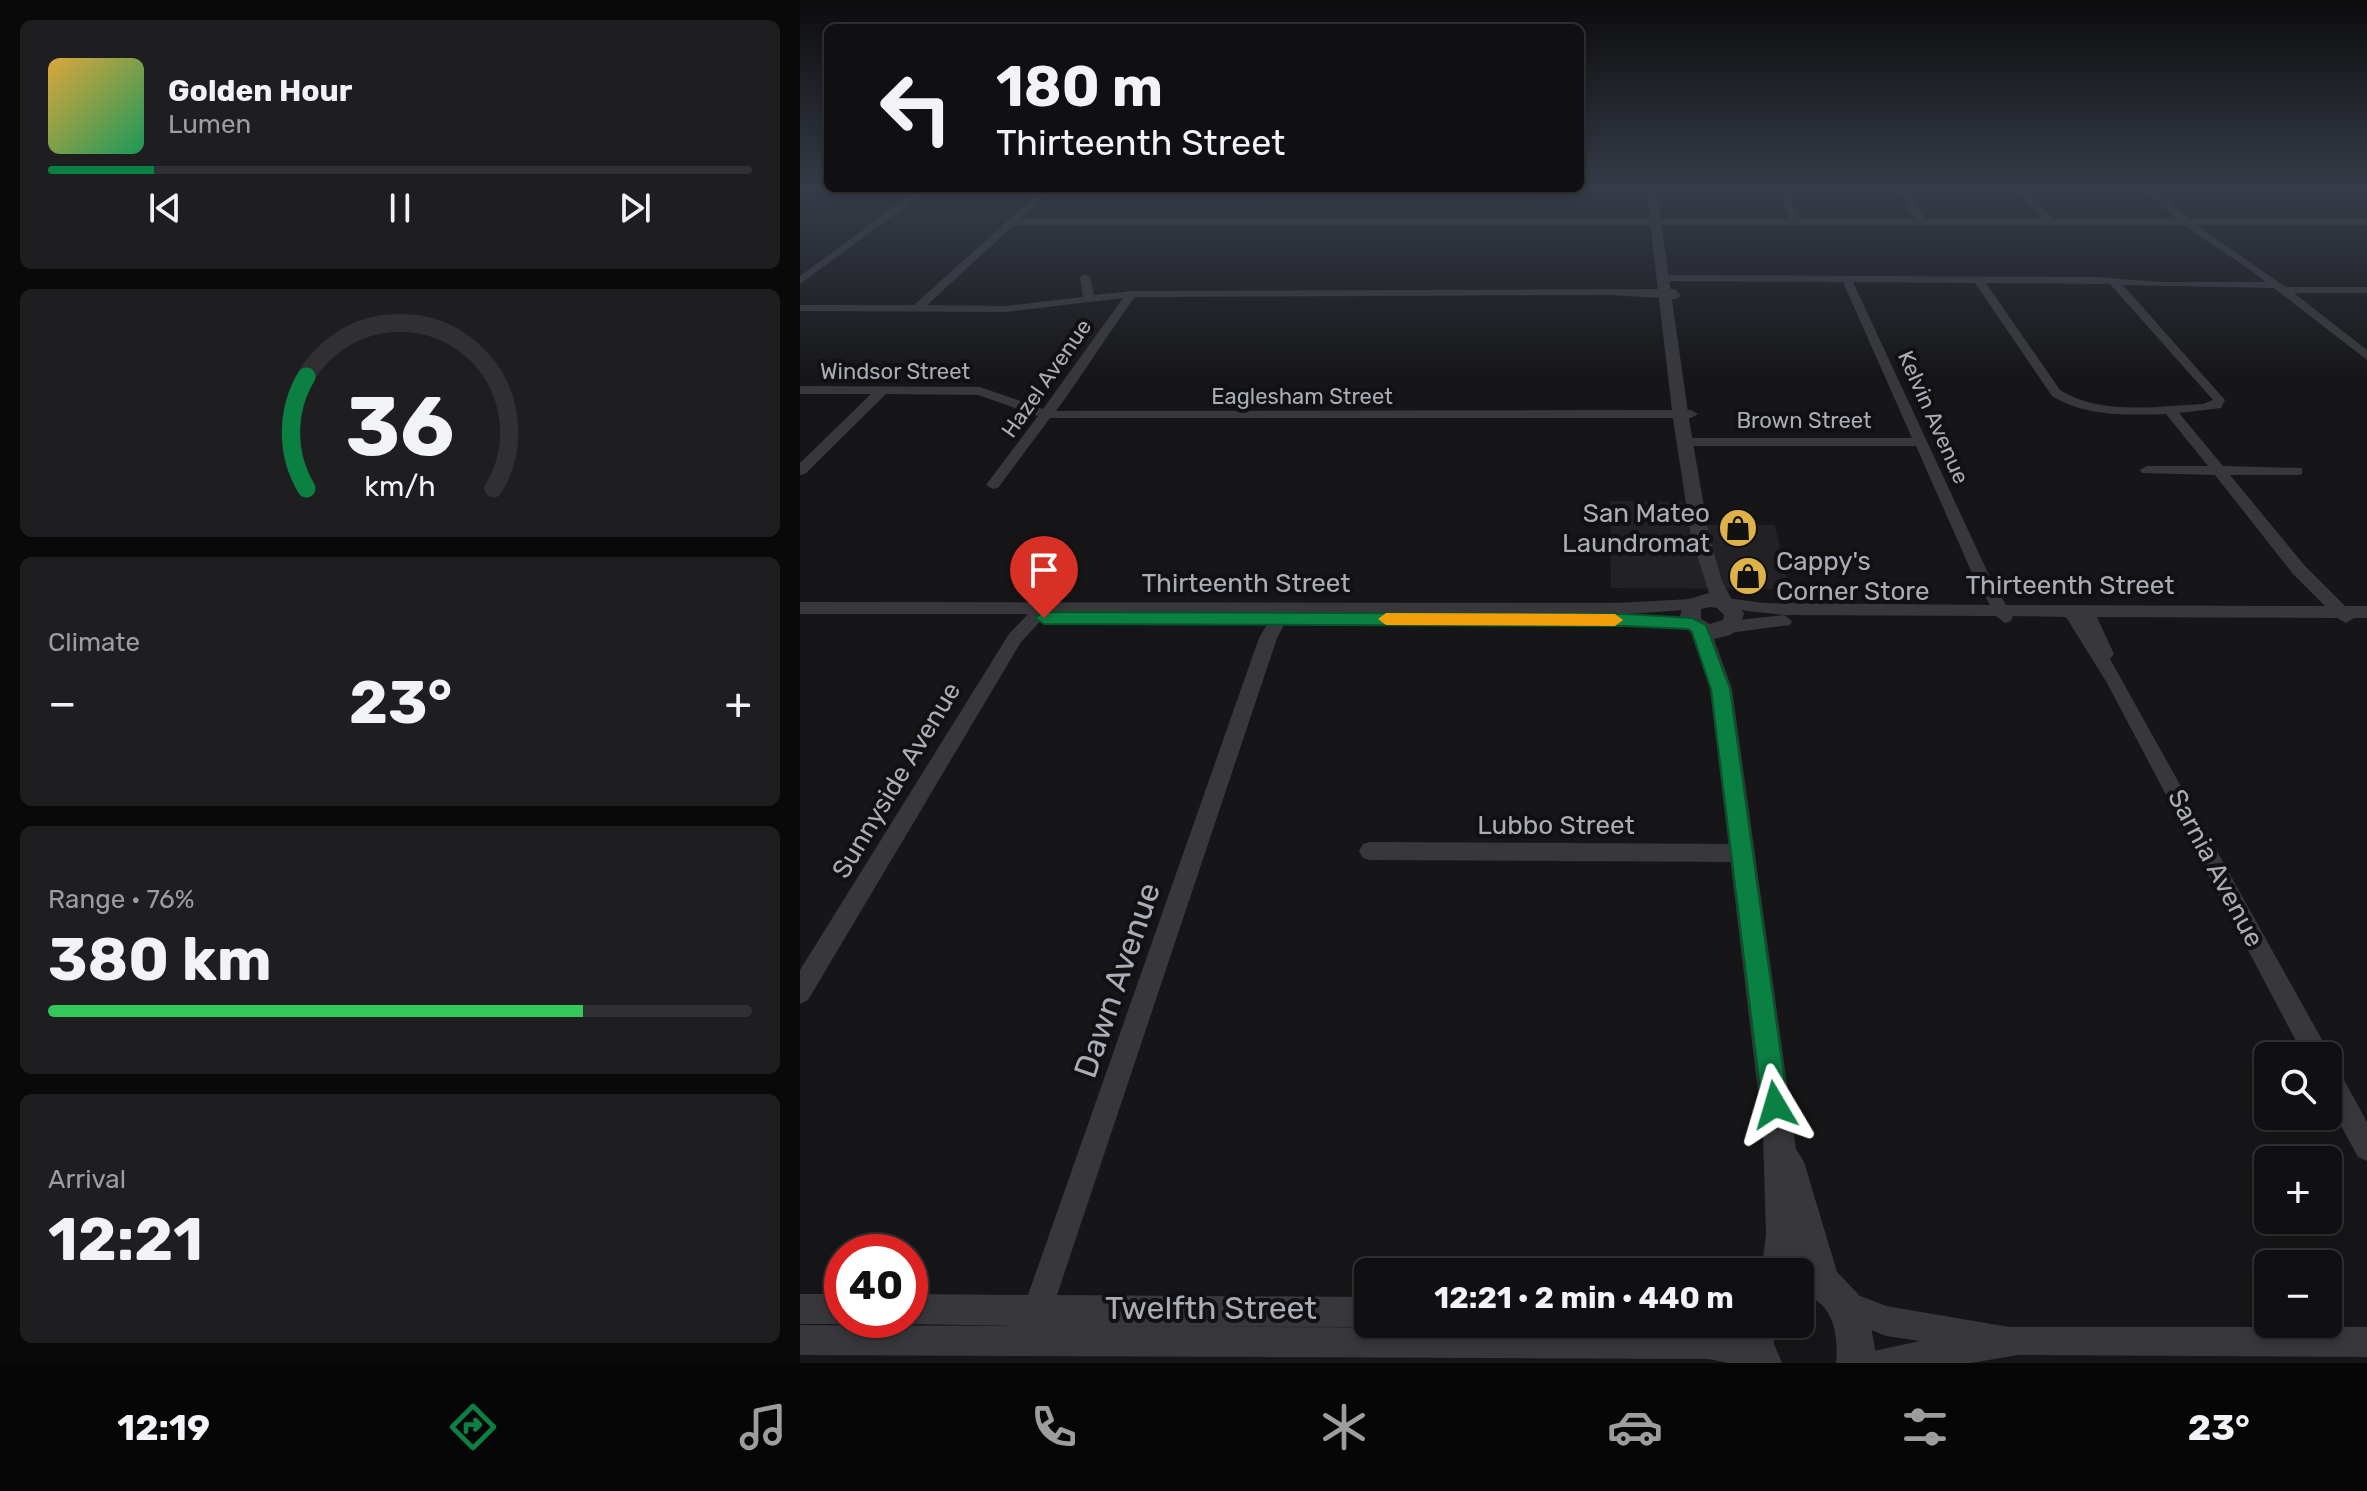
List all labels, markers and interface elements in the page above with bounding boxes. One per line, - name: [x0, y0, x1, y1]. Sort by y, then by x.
- text: 180 m: [996, 54, 1163, 120]
- icon: left: [864, 56, 968, 160]
- text: Golden Hour: [168, 73, 352, 109]
- text: Lumen: [168, 109, 251, 140]
- text: Thirteenth Street: [996, 121, 1285, 164]
- icon: previous: [143, 186, 187, 230]
- icon: pause: [378, 186, 422, 230]
- icon: next: [613, 186, 657, 230]
- street label: Hazel Avenue: [996, 314, 1097, 443]
- street label: Kelvin Avenue: [1892, 346, 1975, 488]
- street label: Windsor Street: [820, 358, 970, 385]
- text: 36: [346, 376, 454, 475]
- street label: Eaglesham Street: [1211, 383, 1393, 410]
- street label: Brown Street: [1736, 407, 1872, 434]
- text: km/h: [364, 469, 436, 503]
- place label: San Mateo Laundromat: [1562, 498, 1710, 559]
- shop icon: San Mateo Laundromat: [1717, 507, 1759, 549]
- pin: [1010, 536, 1078, 618]
- place label: Cappy's Corner Store: [1776, 546, 1930, 607]
- icon: arrive: [1022, 548, 1066, 592]
- shop icon: Cappy's Corner Store: [1727, 555, 1769, 597]
- street label: Thirteenth Street: [1142, 568, 1350, 599]
- street label: Thirteenth Street: [1966, 570, 2174, 601]
- text: Climate: [48, 627, 140, 658]
- text: 23°: [349, 667, 452, 738]
- text: −: [48, 677, 77, 729]
- text: +: [725, 677, 752, 729]
- street label: Sunnyside Avenue: [826, 677, 967, 884]
- street label: Sarnia Avenue: [2161, 784, 2270, 952]
- street label: Lubbo Street: [1477, 810, 1635, 841]
- street label: Dawn Avenue: [1066, 877, 1168, 1083]
- text: Range · 76%: [48, 884, 195, 915]
- text: 380 km: [48, 924, 272, 995]
- map controls: [2254, 1042, 2342, 1338]
- button: search: [2254, 1042, 2342, 1130]
- position arrow: [1733, 1063, 1817, 1147]
- button: +: [2254, 1146, 2342, 1234]
- text: Arrival: [48, 1164, 126, 1195]
- text: 12:21: [48, 1204, 203, 1275]
- speed limit sign: 40: [824, 1234, 928, 1338]
- button: −: [2254, 1250, 2342, 1338]
- text: 12:21 · 2 min · 440 m: [1434, 1280, 1734, 1316]
- street label: Twelfth Street: [1105, 1289, 1317, 1327]
- icon: directions: [445, 1399, 501, 1455]
- icon: music: [735, 1399, 791, 1455]
- icon: phone: [1026, 1399, 1082, 1455]
- icon: climate: [1316, 1399, 1372, 1455]
- icon: car: [1607, 1399, 1663, 1455]
- icon: filters: [1897, 1399, 1953, 1455]
- text: 12:19: [117, 1406, 210, 1449]
- text: 23°: [2188, 1406, 2250, 1449]

